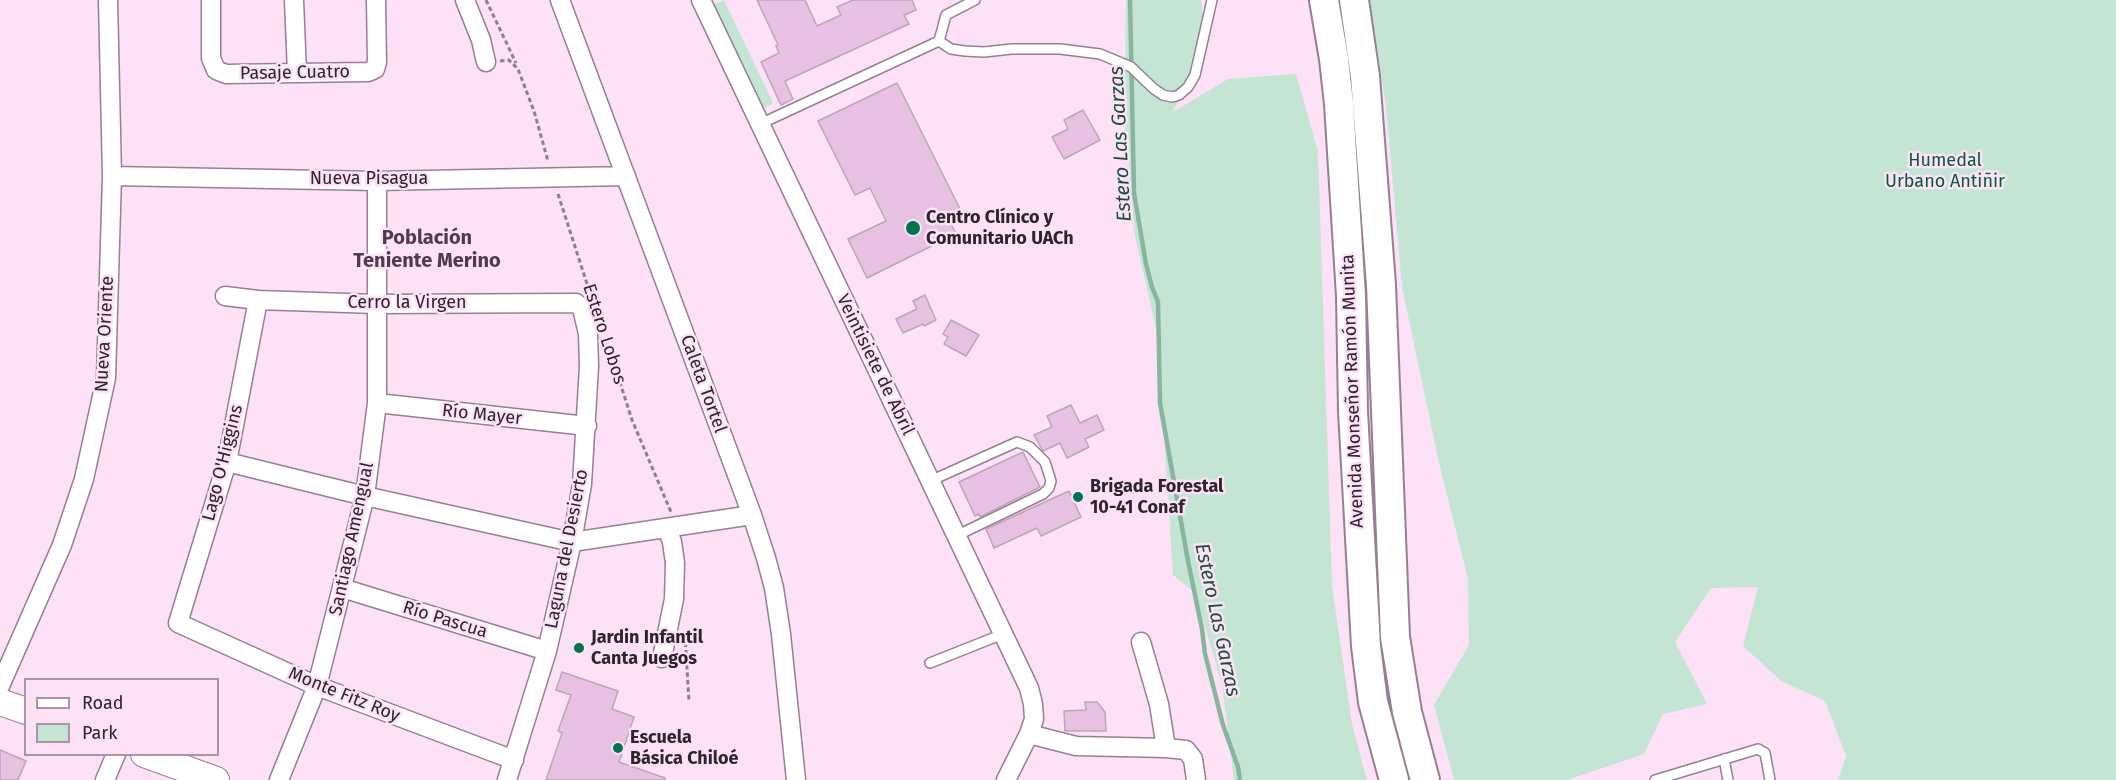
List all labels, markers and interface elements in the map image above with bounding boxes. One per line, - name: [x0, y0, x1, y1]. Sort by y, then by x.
- street label: Pasaje Cuatro: [240, 61, 350, 85]
- water label: Estero Las Garzas: [1105, 65, 1137, 223]
- park label: Humedal Urbano Antiñir: [1885, 150, 2005, 192]
- street label: Nueva Pisagua: [310, 168, 428, 190]
- place label: Centro Clínico y Comunitario UACh: [926, 207, 1074, 250]
- marker: Centro Clínico y Comunitario UACh: [904, 219, 922, 237]
- district label: Población Teniente Merino: [353, 226, 501, 273]
- street label: Avenida Monseñor Ramón Munita: [1337, 254, 1369, 528]
- street label: Nueva Oriente: [91, 275, 119, 393]
- street label: Estero Lobos: [578, 281, 630, 387]
- street label: Veintisiete de Abril: [831, 291, 919, 439]
- street label: Cerro la Virgen: [347, 292, 467, 314]
- street label: Caleta Tortel: [675, 332, 731, 436]
- street label: Río Mayer: [441, 400, 523, 430]
- street label: Lago O'Higgins: [198, 403, 248, 523]
- street label: Santiago Amengual: [325, 460, 379, 618]
- street label: Laguna del Desierto: [541, 467, 593, 631]
- place label: Brigada Forestal 10-41 Conaf: [1090, 476, 1223, 518]
- marker: Brigada Forestal 10-41 Conaf: [1071, 490, 1085, 504]
- water label: Estero Las Garzas: [1189, 541, 1245, 699]
- street label: Río Pascua: [400, 597, 490, 643]
- place label: Jardin Infantil Canta Juegos: [591, 627, 703, 670]
- marker: Jardin Infantil Canta Juegos: [572, 641, 586, 655]
- street label: Monte Fitz Roy: [285, 663, 403, 727]
- legend: [24, 678, 219, 756]
- text: Road: [82, 692, 124, 714]
- text: Park: [82, 722, 117, 744]
- place label: Escuela Básica Chiloé: [630, 727, 738, 770]
- marker: Escuela Básica Chiloé: [611, 741, 625, 755]

